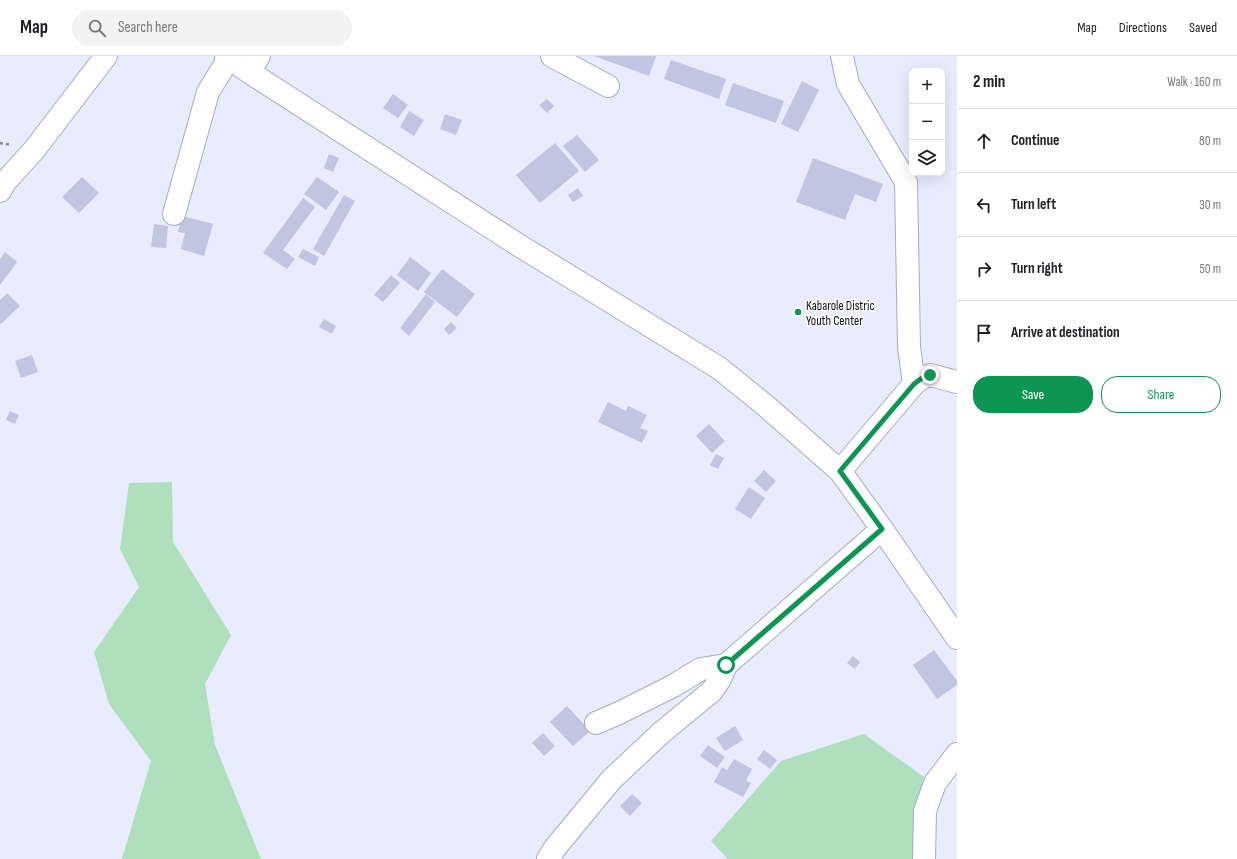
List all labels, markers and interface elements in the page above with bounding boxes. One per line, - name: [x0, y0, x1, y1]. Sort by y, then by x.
- search box: [72, 10, 352, 46]
- text: Map: [20, 16, 48, 39]
- icon: search: [86, 17, 108, 39]
- text: Search here: [118, 18, 178, 37]
- text: Map: [1077, 19, 1097, 36]
- text: Directions: [1119, 19, 1167, 36]
- text: Saved: [1189, 19, 1217, 36]
- map controls: [909, 68, 945, 176]
- button: +: [909, 68, 945, 104]
- text: 2 min: [973, 72, 1005, 92]
- text: Walk · 160 m: [1167, 74, 1221, 90]
- button: −: [909, 104, 945, 140]
- icon: ahead: [973, 130, 995, 152]
- text: Continue: [1011, 131, 1060, 150]
- text: 80 m: [1199, 133, 1221, 149]
- button: layers: [909, 140, 945, 176]
- icon: left: [973, 194, 995, 216]
- text: Turn left: [1011, 195, 1056, 214]
- text: 30 m: [1199, 197, 1221, 213]
- icon: right: [973, 258, 995, 280]
- text: Turn right: [1011, 259, 1063, 278]
- text: 50 m: [1200, 261, 1221, 277]
- place label: Kabarole Distric Youth Center: [806, 298, 875, 329]
- marker: Kabarole Distric Youth Center: [793, 307, 803, 317]
- icon: arrive: [973, 322, 995, 344]
- text: Arrive at destination: [1011, 323, 1120, 342]
- route end: [921, 366, 939, 384]
- button: Save: [973, 376, 1093, 413]
- button: Share: [1101, 376, 1221, 413]
- route start: [717, 656, 735, 674]

